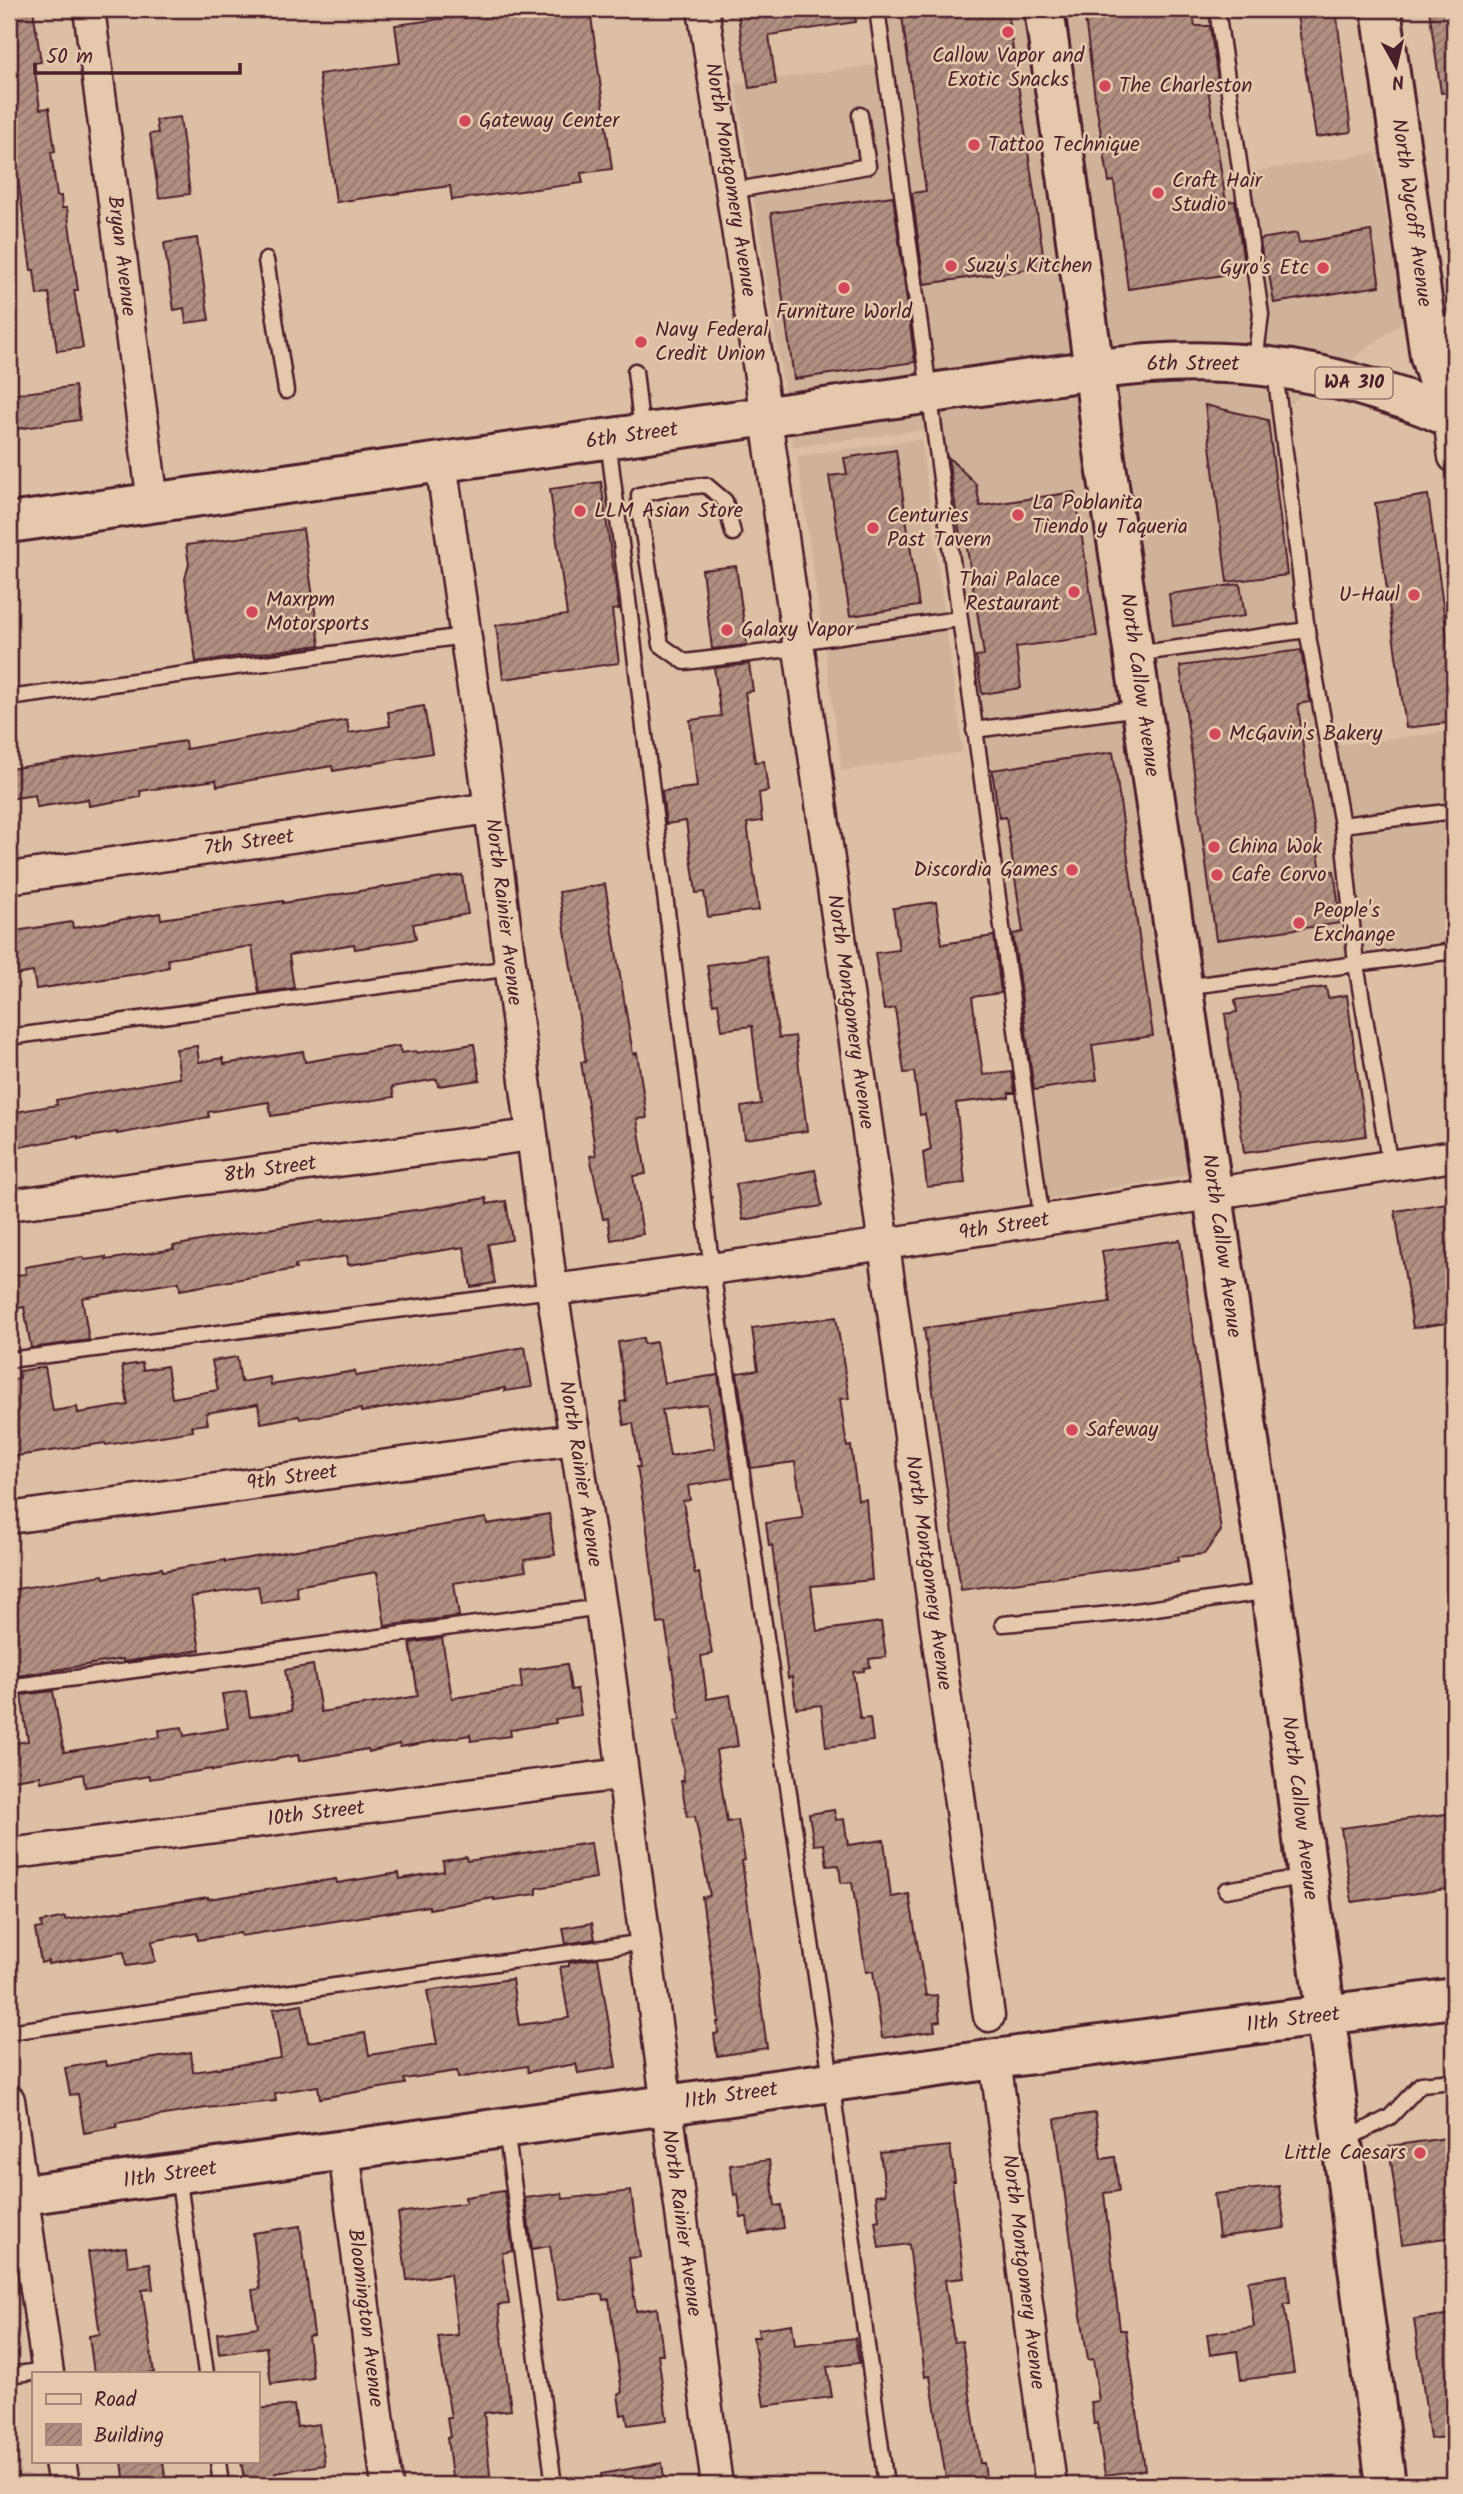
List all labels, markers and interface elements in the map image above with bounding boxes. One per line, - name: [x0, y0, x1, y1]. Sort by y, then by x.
- marker: Callow Vapor and Exotic Snacks: [1000, 24, 1016, 40]
- scale bar: [35, 32, 240, 76]
- north arrow: [1362, 32, 1432, 102]
- place label: Callow Vapor and Exotic Snacks: [932, 40, 1085, 97]
- text: 50 m: [46, 41, 93, 74]
- street label: North Montgomery Avenue: [695, 61, 765, 300]
- text: N: [1390, 65, 1406, 97]
- place label: The Charleston: [1119, 70, 1252, 103]
- marker: The Charleston: [1097, 78, 1113, 94]
- place label: Gateway Center: [479, 105, 620, 138]
- marker: Gateway Center: [457, 113, 473, 129]
- street label: North Wycoff Avenue: [1381, 117, 1441, 310]
- place label: Tattoo Technique: [988, 129, 1140, 162]
- marker: Tattoo Technique: [966, 137, 982, 153]
- place label: Craft Hair Studio: [1172, 165, 1263, 222]
- marker: Craft Hair Studio: [1150, 185, 1166, 201]
- street label: Bryan Avenue: [97, 194, 145, 319]
- place label: Suzy's Kitchen: [965, 250, 1093, 283]
- place label: Gyro's Etc: [1220, 252, 1309, 285]
- marker: Suzy's Kitchen: [943, 258, 959, 274]
- marker: Gyro's Etc: [1315, 260, 1331, 276]
- marker: Furniture World: [836, 280, 852, 296]
- place label: Furniture World: [776, 296, 912, 329]
- place label: Navy Federal Credit Union: [655, 314, 769, 371]
- marker: Navy Federal Credit Union: [633, 334, 649, 350]
- street label: 6th Street: [1147, 348, 1240, 381]
- road number: WA 310: [1316, 368, 1392, 398]
- street label: 6th Street: [584, 413, 681, 459]
- place label: La Poblanita Tiendo y Taqueria: [1032, 487, 1188, 544]
- place label: LLM Asian Store: [594, 495, 744, 528]
- place label: Centuries Past Tavern: [887, 500, 991, 557]
- marker: LLM Asian Store: [572, 503, 588, 519]
- marker: La Poblanita Tiendo y Taqueria: [1010, 507, 1026, 523]
- marker: Centuries Past Tavern: [865, 520, 881, 536]
- place label: Thai Palace Restaurant: [959, 564, 1061, 621]
- place label: U-Haul: [1339, 579, 1400, 612]
- place label: Maxrpm Motorsports: [266, 584, 369, 641]
- marker: Thai Palace Restaurant: [1066, 584, 1082, 600]
- marker: U-Haul: [1406, 587, 1422, 603]
- street label: North Callow Avenue: [1110, 591, 1168, 779]
- marker: Maxrpm Motorsports: [244, 604, 260, 620]
- place label: Galaxy Vapor: [741, 614, 854, 647]
- marker: Galaxy Vapor: [719, 622, 735, 638]
- place label: McGavin's Bakery: [1229, 718, 1383, 751]
- marker: McGavin's Bakery: [1207, 726, 1223, 742]
- street label: North Rainier Avenue: [475, 816, 531, 1008]
- street label: 7th Street: [202, 820, 297, 866]
- place label: China Wok: [1228, 831, 1322, 864]
- marker: China Wok: [1206, 839, 1222, 855]
- place label: Discordia Games: [913, 854, 1058, 887]
- place label: Cafe Corvo: [1231, 859, 1327, 892]
- marker: Discordia Games: [1064, 862, 1080, 878]
- marker: Cafe Corvo: [1209, 867, 1225, 883]
- street label: North Montgomery Avenue: [817, 893, 883, 1132]
- place label: People's Exchange: [1313, 895, 1396, 952]
- marker: People's Exchange: [1291, 915, 1307, 931]
- street label: 8th Street: [221, 1147, 320, 1193]
- street label: North Callow Avenue: [1192, 1152, 1250, 1340]
- street label: 9th Street: [956, 1203, 1053, 1250]
- street label: North Rainier Avenue: [549, 1378, 611, 1570]
- place label: Safeway: [1086, 1414, 1158, 1447]
- marker: Safeway: [1064, 1422, 1080, 1438]
- street label: North Montgomery Avenue: [895, 1454, 961, 1693]
- street label: 9th Street: [244, 1455, 340, 1501]
- street label: North Callow Avenue: [1271, 1714, 1327, 1902]
- street label: 10th Street: [265, 1792, 368, 1836]
- street label: 11th Street: [1244, 1998, 1343, 2042]
- street label: 11th Street: [682, 2073, 781, 2119]
- street label: North Rainier Avenue: [652, 2127, 711, 2319]
- place label: Little Caesars: [1284, 2137, 1406, 2170]
- marker: Little Caesars: [1412, 2145, 1428, 2161]
- street label: 11th Street: [121, 2152, 220, 2198]
- street label: North Montgomery Avenue: [992, 2153, 1054, 2392]
- street label: Bloomington Avenue: [338, 2227, 392, 2410]
- legend: [32, 2372, 259, 2462]
- text: Road: [94, 2384, 137, 2417]
- text: Building: [94, 2420, 164, 2453]

